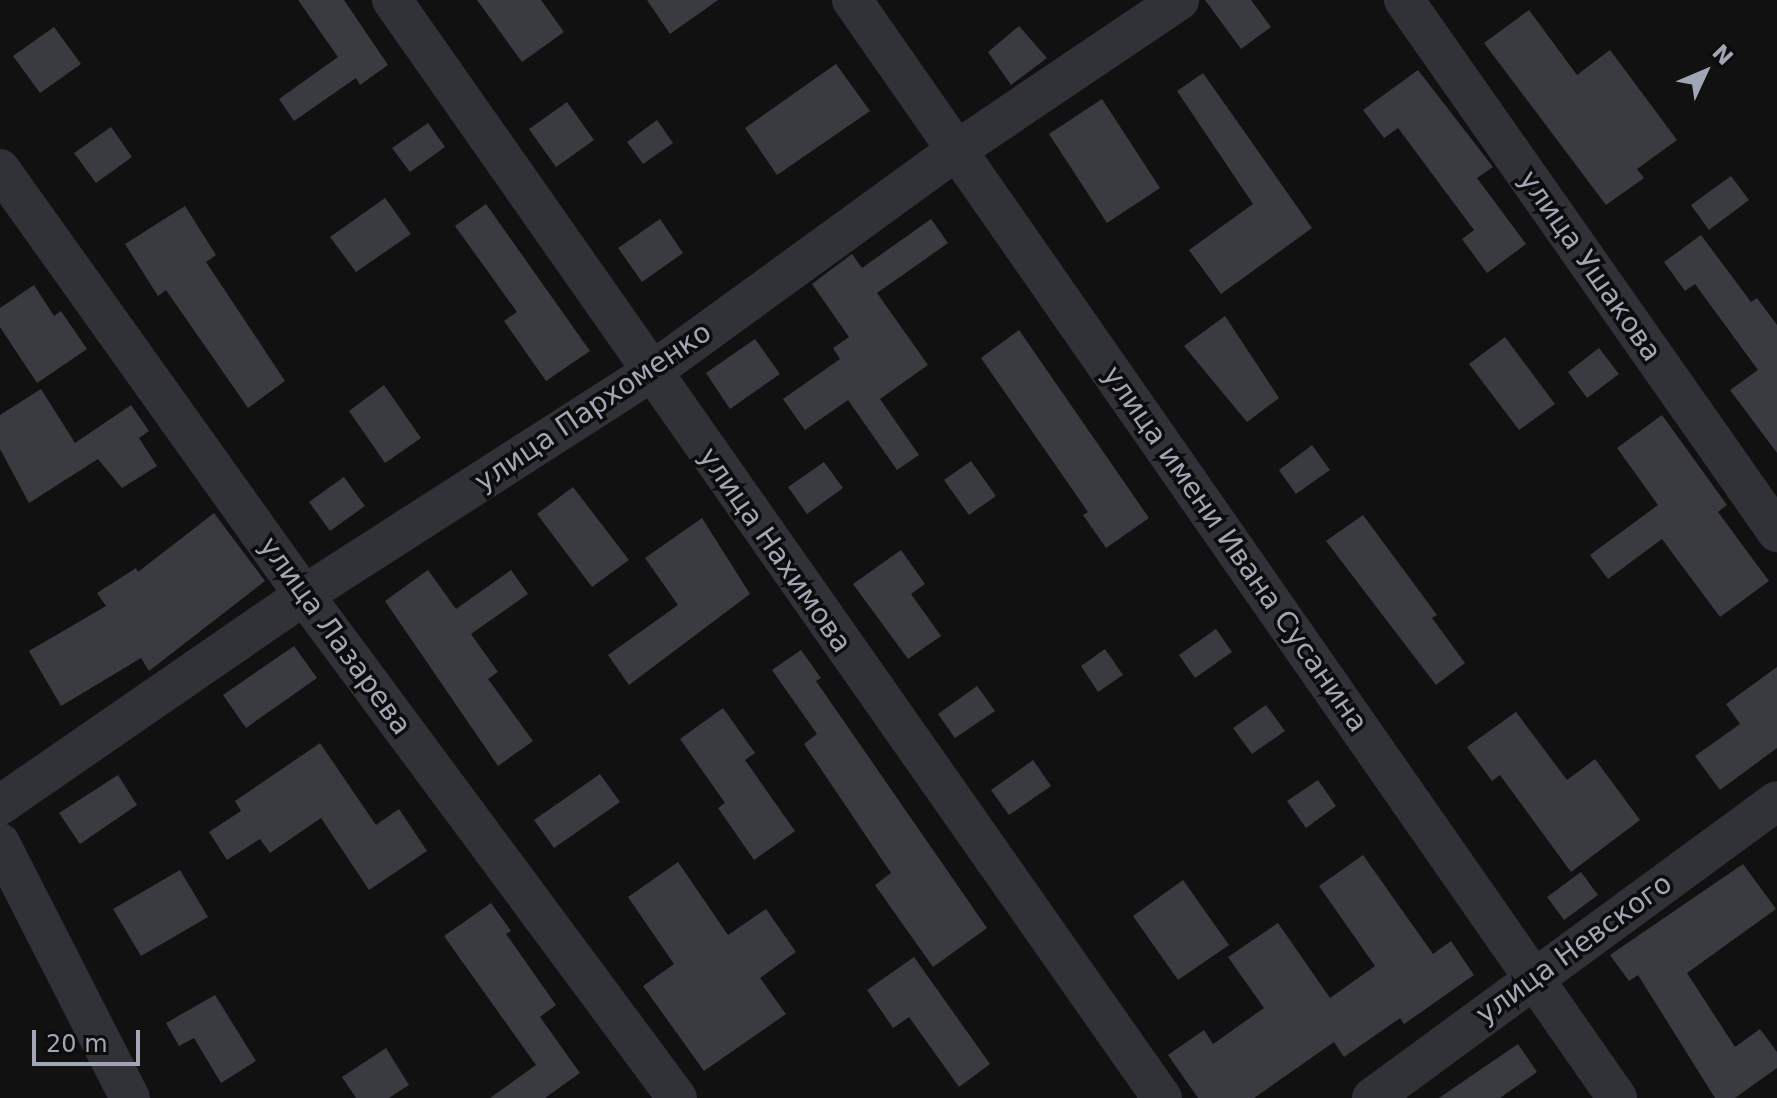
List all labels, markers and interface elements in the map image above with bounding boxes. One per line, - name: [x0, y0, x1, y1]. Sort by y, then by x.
- north arrow: [1665, 32, 1745, 112]
- text: N: [1707, 40, 1738, 70]
- street label: улица Ушакова: [1512, 164, 1668, 368]
- street label: улица Пархоменко: [468, 315, 718, 499]
- street label: улица имени Ивана Сусанина: [1095, 359, 1375, 739]
- street label: улица Нахимова: [692, 441, 858, 659]
- street label: улица Лазарева: [252, 530, 418, 742]
- street label: улица Невского: [1470, 867, 1678, 1031]
- scale bar: [36, 1014, 144, 1064]
- text: 20 m: [46, 1030, 108, 1058]

